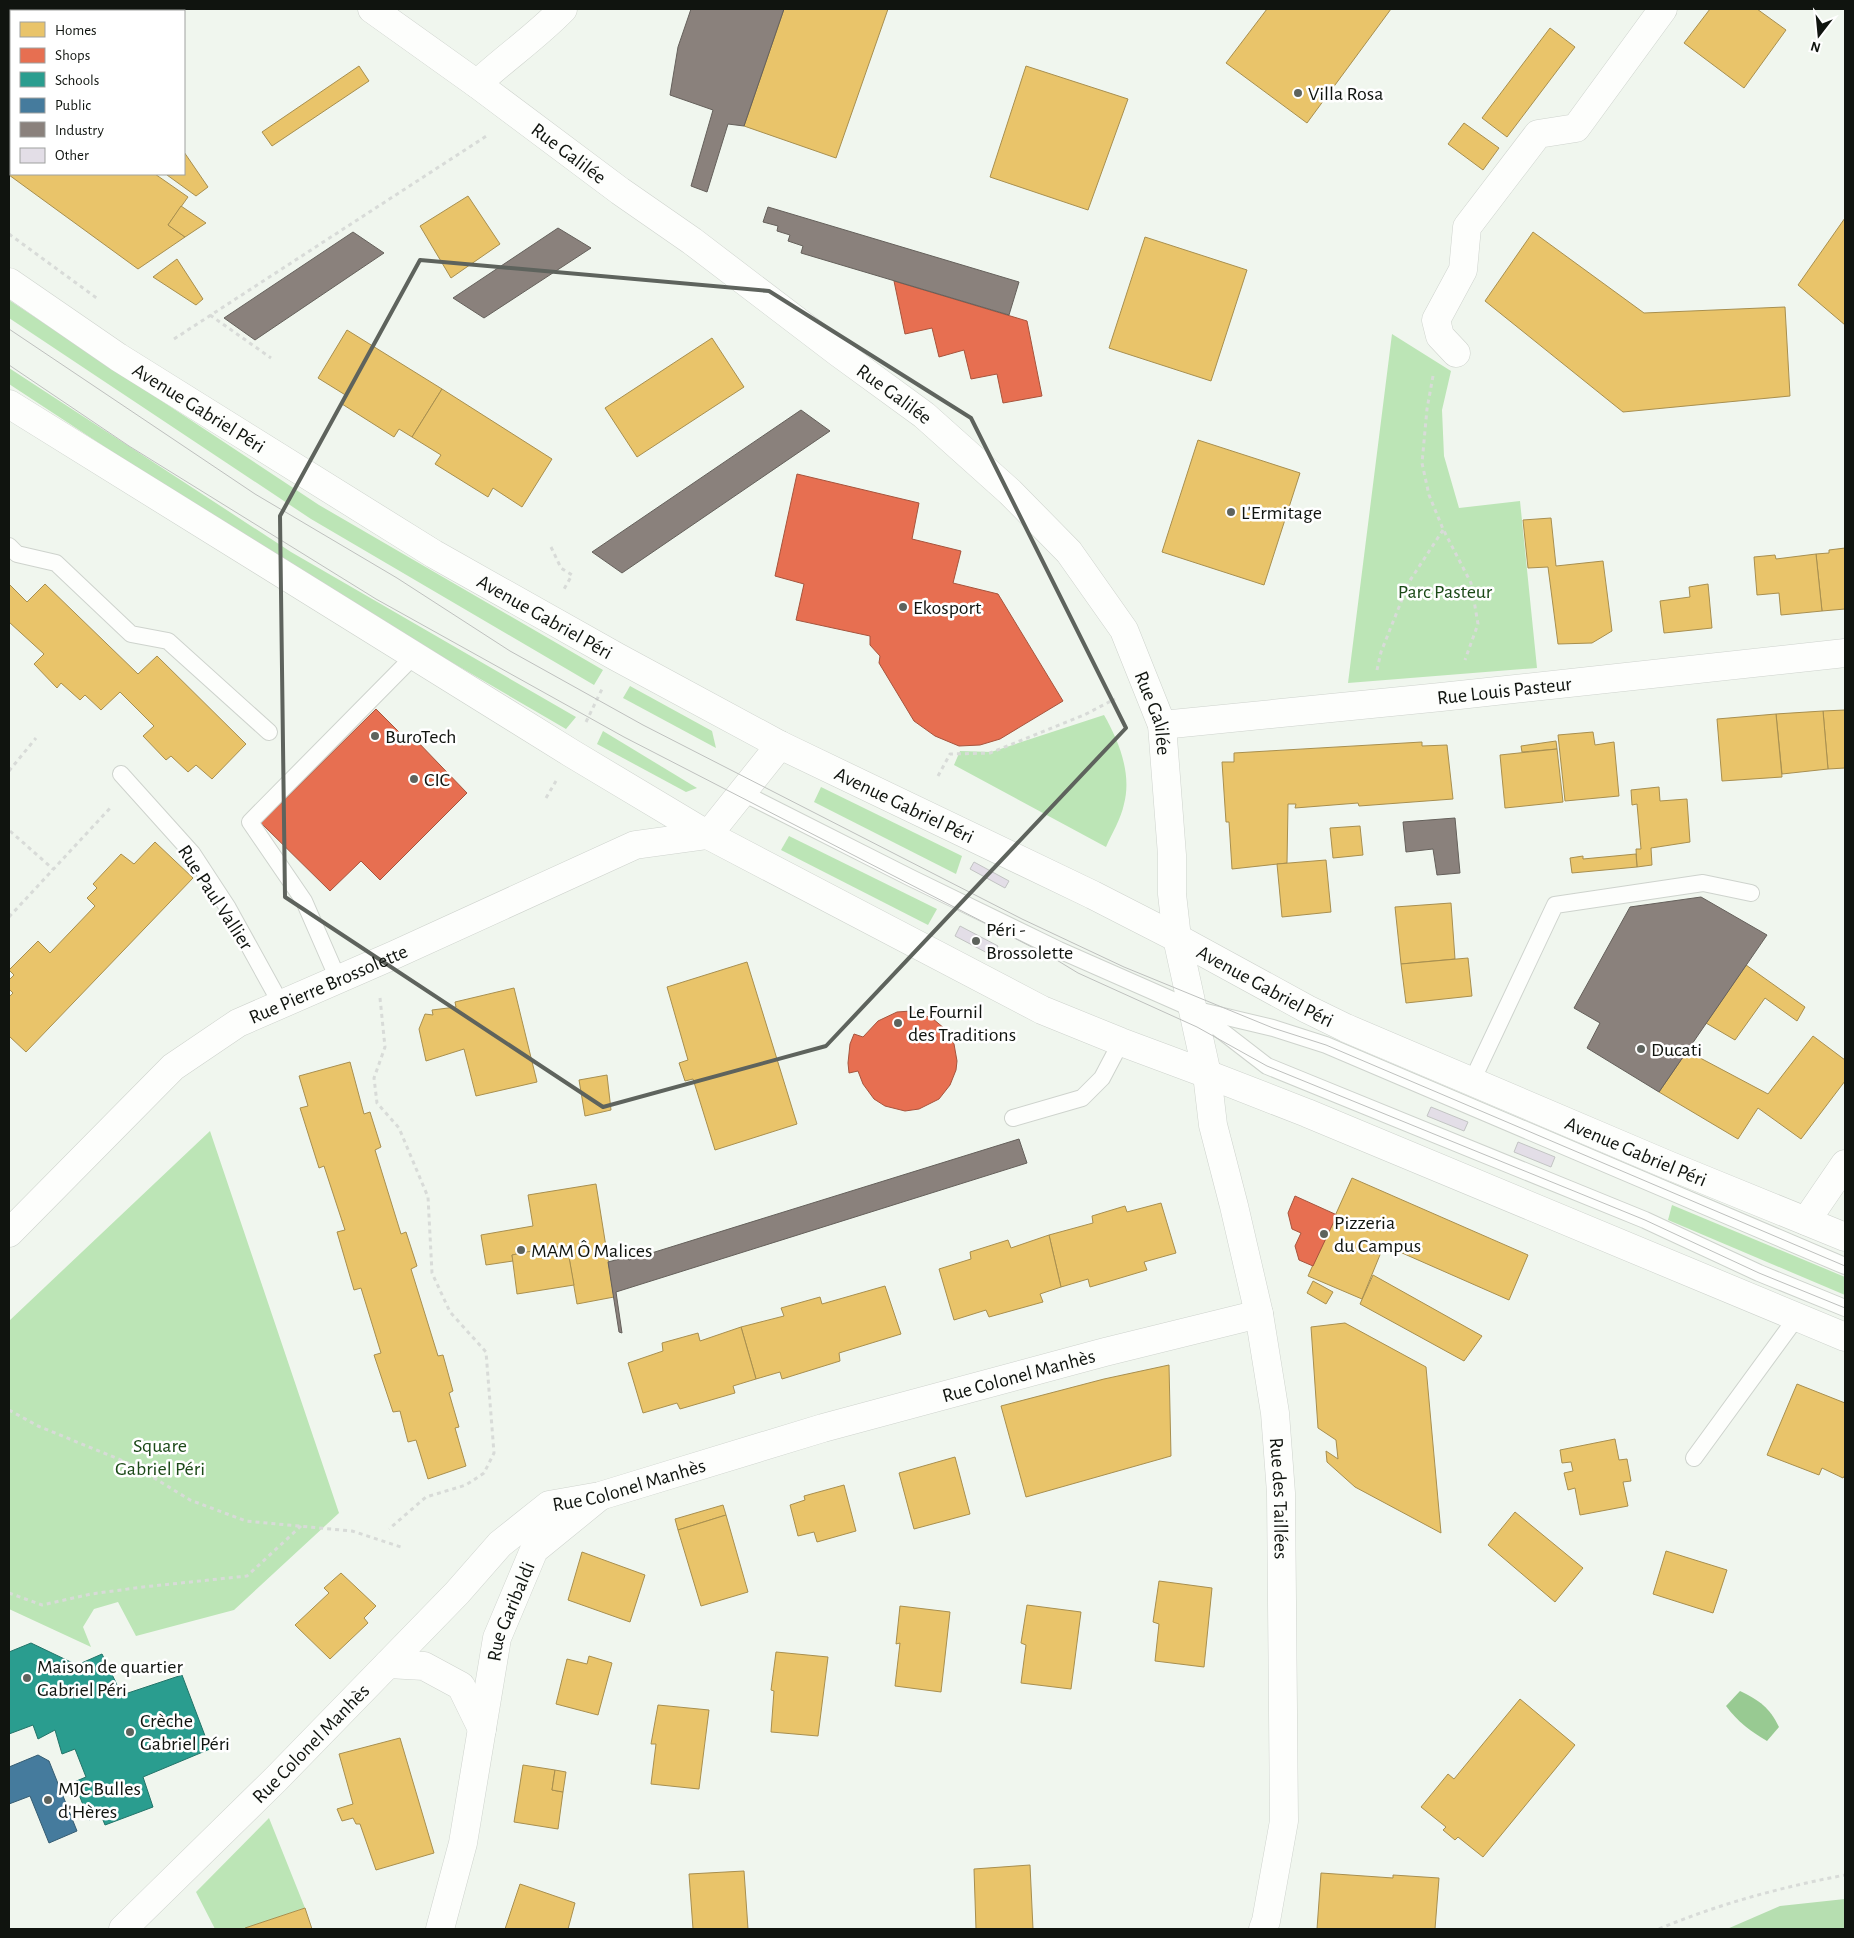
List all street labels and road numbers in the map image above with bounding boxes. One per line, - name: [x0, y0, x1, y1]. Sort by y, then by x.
- street label: Rue Galilée: [527, 119, 610, 188]
- street label: Avenue Gabriel Péri: [129, 360, 268, 457]
- street label: Rue Galilée: [853, 360, 936, 428]
- street label: Avenue Gabriel Péri: [473, 571, 615, 663]
- street label: Rue Galilée: [1130, 668, 1173, 756]
- street label: Rue Louis Pasteur: [1436, 674, 1573, 708]
- street label: Avenue Gabriel Péri: [831, 764, 977, 847]
- street label: Rue Paul Vallier: [174, 841, 257, 954]
- street label: Rue Pierre Brossolette: [246, 941, 411, 1028]
- street label: Avenue Gabriel Péri: [1193, 942, 1336, 1031]
- street label: Avenue Gabriel Péri: [1562, 1113, 1709, 1191]
- street label: Rue Colonel Manhès: [940, 1346, 1097, 1406]
- street label: Rue des Taillées: [1266, 1437, 1291, 1559]
- street label: Rue Colonel Manhès: [551, 1455, 708, 1515]
- street label: Rue Garibaldi: [484, 1559, 539, 1663]
- street label: Rue Colonel Manhès: [249, 1681, 374, 1807]

